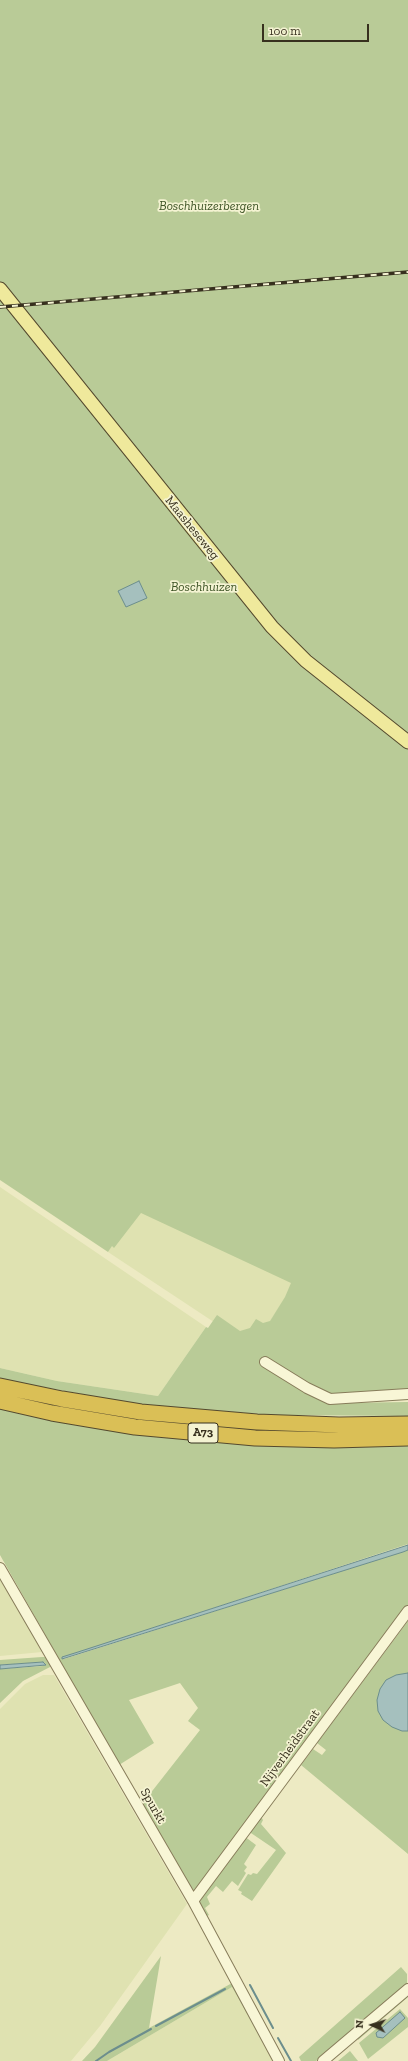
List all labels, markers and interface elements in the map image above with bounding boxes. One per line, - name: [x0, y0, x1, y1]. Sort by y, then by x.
- scale bar: [264, 16, 371, 42]
- text: 100 m: [269, 24, 301, 38]
- park label: Boschhuizerbergen: [159, 198, 259, 214]
- street label: Maasheseweg: [161, 493, 223, 563]
- park label: Boschhuizen: [171, 579, 237, 595]
- road number: A73: [188, 1423, 218, 1443]
- street label: Nijverheidstraat: [257, 1706, 323, 1790]
- street label: Spurkt: [137, 1785, 169, 1827]
- north arrow: [352, 2005, 392, 2045]
- text: N: [353, 2019, 366, 2029]

